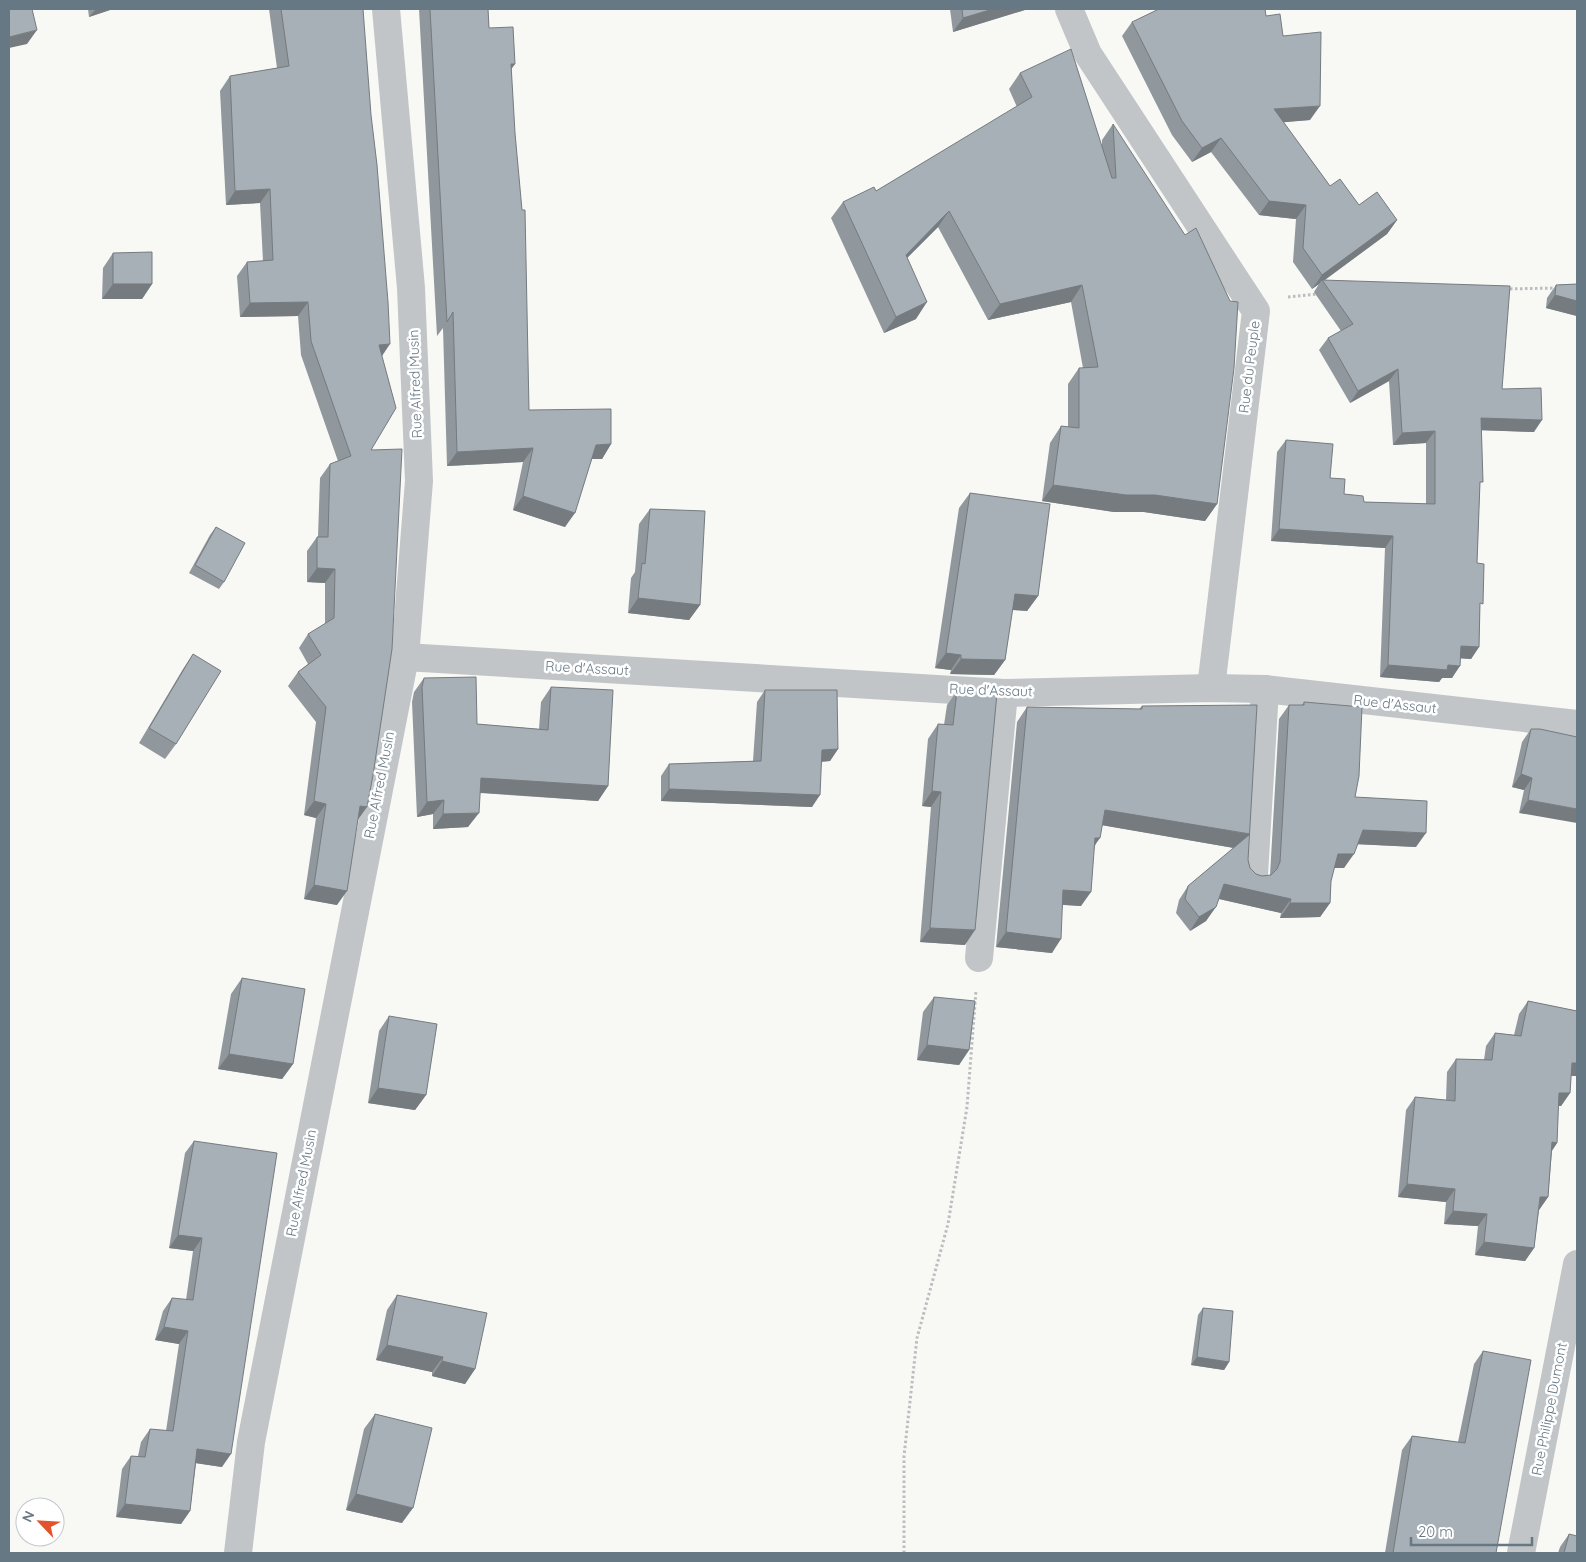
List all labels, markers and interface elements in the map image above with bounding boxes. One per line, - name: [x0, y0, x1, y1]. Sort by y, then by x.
- street label: Rue du Peuple: [1234, 320, 1264, 414]
- street label: Rue Alfred Musin: [404, 329, 426, 439]
- street label: Rue d'Assaut: [545, 657, 629, 679]
- street label: Rue d'Assaut: [949, 680, 1033, 700]
- street label: Rue d'Assaut: [1353, 691, 1438, 717]
- street label: Rue Alfred Musin: [360, 730, 398, 840]
- street label: Rue Alfred Musin: [282, 1128, 320, 1238]
- street label: Rue Philippe Dumont: [1527, 1341, 1571, 1477]
- north arrow: [15, 1497, 65, 1547]
- text: N: [18, 1508, 39, 1525]
- scale bar: [1411, 1514, 1532, 1546]
- text: 20 m: [1418, 1522, 1453, 1541]

